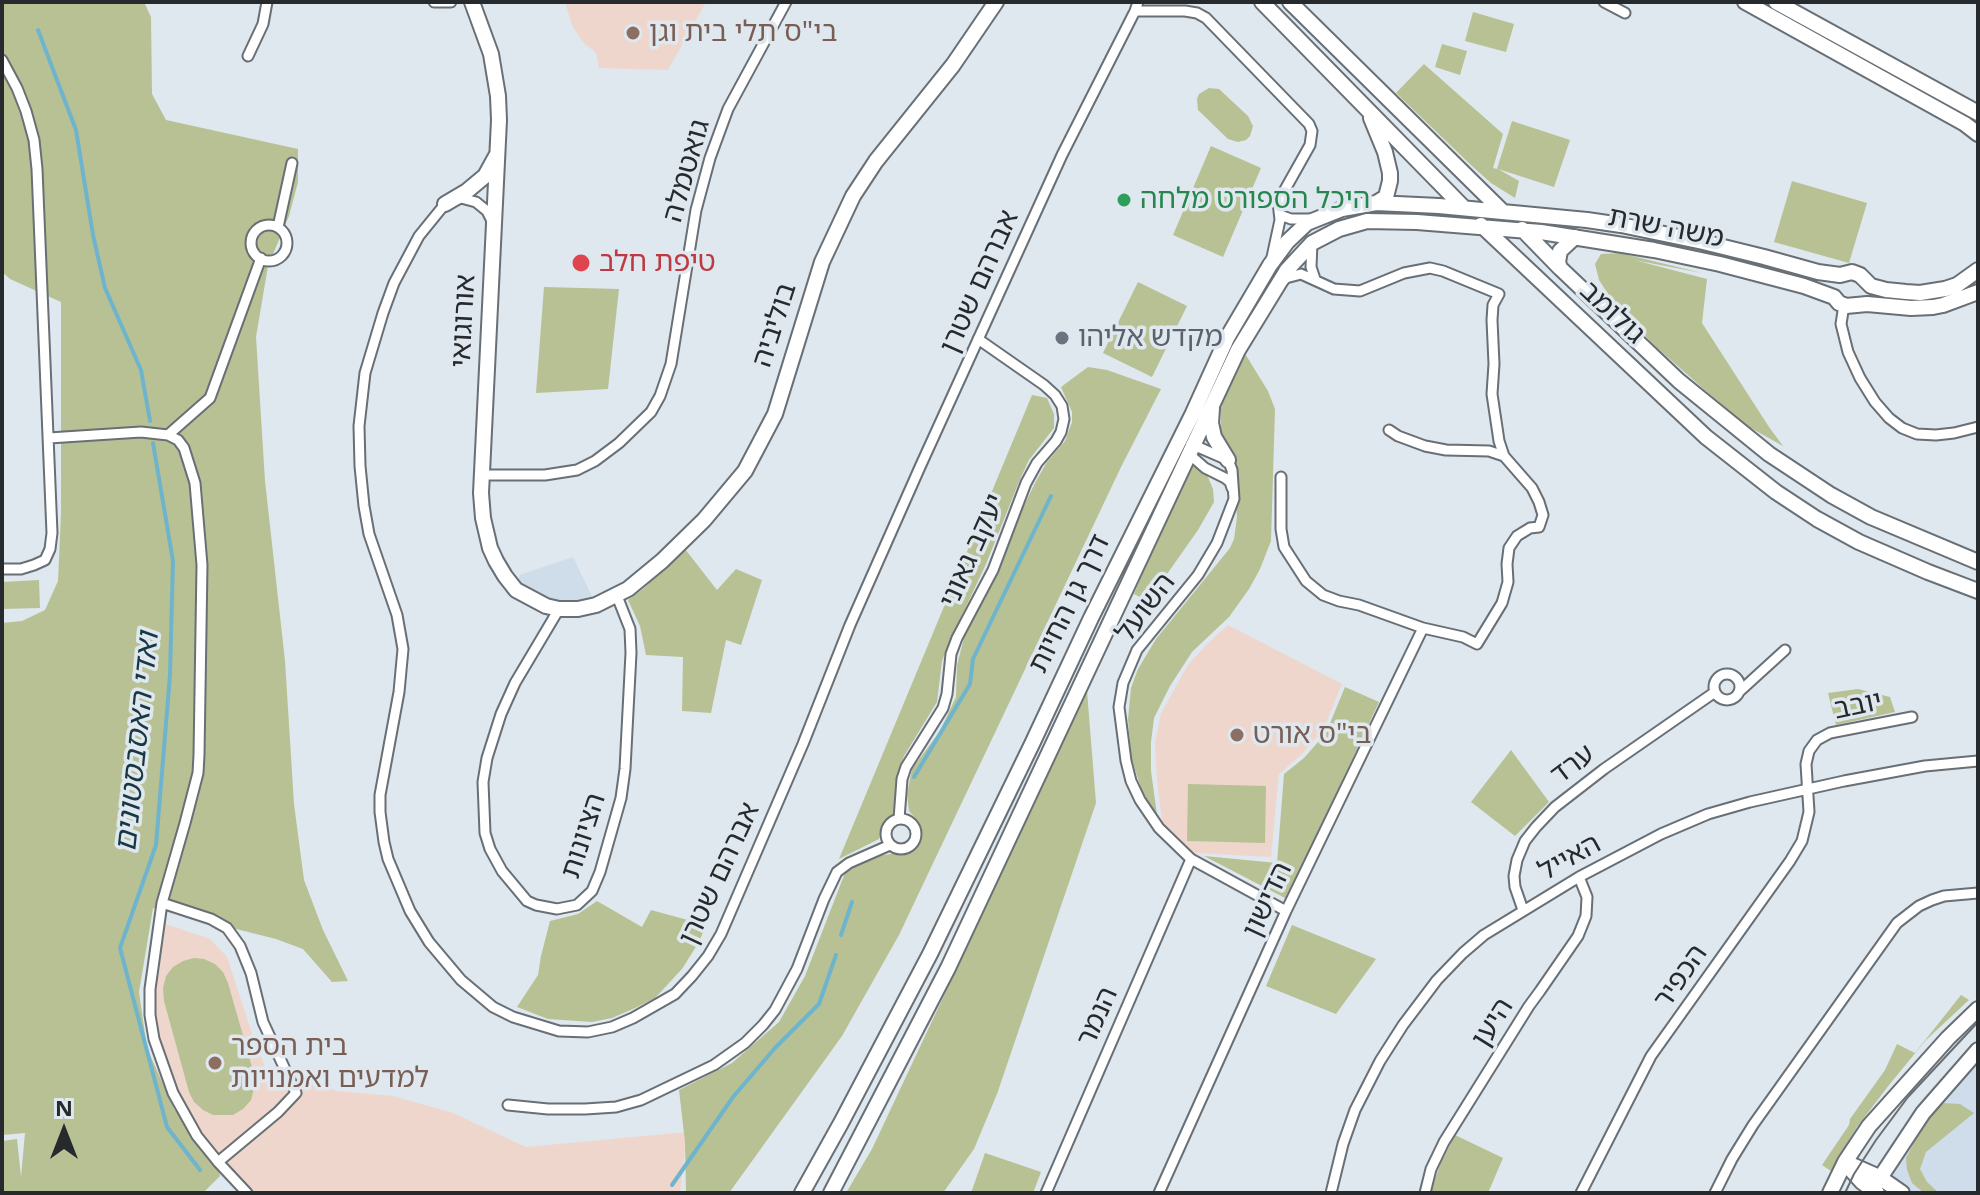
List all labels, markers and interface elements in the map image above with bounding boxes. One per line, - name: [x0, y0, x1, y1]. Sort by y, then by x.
- place label: בי"ס תלי בית וגן: [649, 16, 838, 50]
- marker: בי"ס תלי בית וגן: [624, 24, 642, 42]
- street label: גואטמלה: [656, 116, 718, 226]
- place label: היכל הספורט מלחה: [1140, 183, 1370, 217]
- marker: היכל הספורט מלחה: [1115, 191, 1133, 209]
- street label: משה שרת: [1605, 200, 1727, 256]
- street label: אברהם שטרן: [933, 205, 1027, 359]
- place label: טיפת חלב: [599, 246, 716, 280]
- marker: טיפת חלב: [570, 252, 592, 274]
- street label: אורוגואי: [445, 274, 483, 368]
- street label: גולומב: [1573, 275, 1651, 351]
- street label: בוליביה: [746, 279, 804, 371]
- place label: מקדש אליהו: [1078, 321, 1223, 355]
- marker: מקדש אליהו: [1053, 329, 1071, 347]
- street label: יעקב גאוני: [933, 489, 1013, 613]
- street label: דרך גן החיות: [1022, 529, 1118, 679]
- street label: השועל: [1109, 567, 1183, 649]
- water label: ואדי האסבסטונים: [109, 630, 167, 854]
- street label: יובב: [1831, 685, 1885, 727]
- place label: בי"ס אורט: [1253, 718, 1372, 752]
- marker: בי"ס אורט: [1228, 726, 1246, 744]
- street label: ערד: [1544, 738, 1602, 792]
- street label: הציונות: [555, 789, 613, 883]
- street label: אברהם שטרן: [672, 797, 768, 951]
- street label: האייל: [1533, 827, 1607, 889]
- street label: הדישון: [1236, 857, 1300, 943]
- street label: הכפיר: [1647, 939, 1715, 1015]
- street label: הנמר: [1070, 982, 1126, 1052]
- street label: היען: [1465, 992, 1521, 1054]
- place label: בית הספר למדעים ואמנויות: [231, 1030, 429, 1096]
- marker: בית הספר למדעים ואמנויות: [206, 1054, 224, 1072]
- north arrow: [24, 1091, 104, 1171]
- text: N: [55, 1092, 73, 1122]

